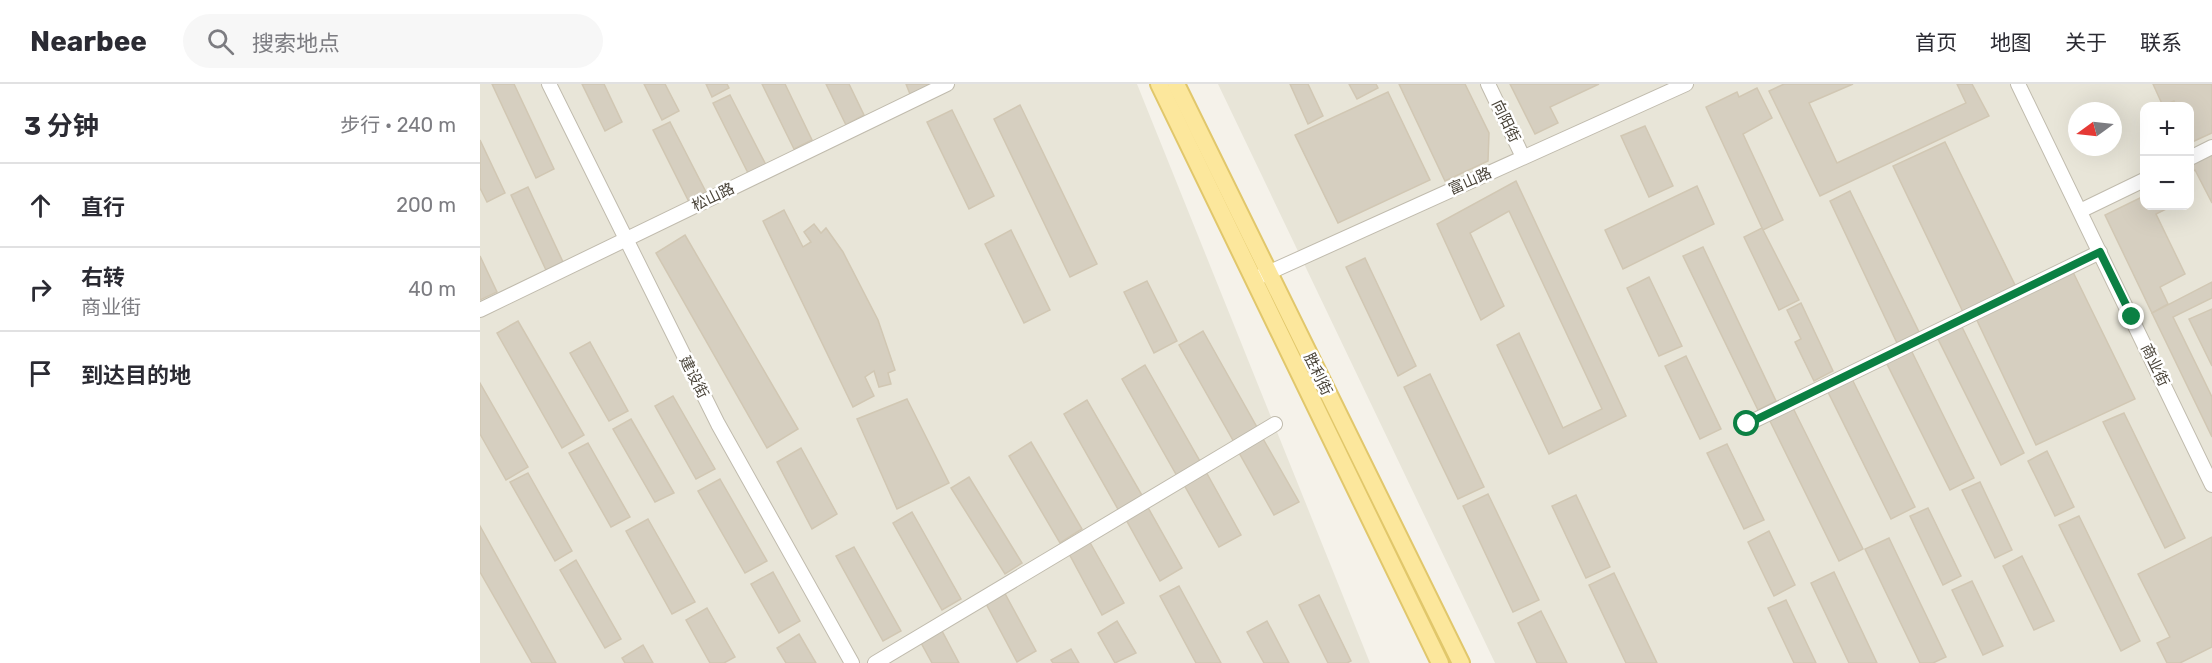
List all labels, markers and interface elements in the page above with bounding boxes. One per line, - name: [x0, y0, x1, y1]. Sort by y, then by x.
- search box: [183, 14, 603, 68]
- text: Nearbee: [30, 25, 147, 58]
- icon: search: [204, 25, 237, 58]
- text: 搜索地点: [252, 30, 340, 57]
- text: 首页: [1915, 30, 1957, 55]
- text: 地图: [1990, 30, 2032, 55]
- text: 关于: [2065, 30, 2107, 55]
- text: 联系: [2140, 30, 2182, 55]
- street label: 向阳街: [1488, 97, 1524, 145]
- north arrow: [2068, 102, 2122, 156]
- map controls: [2140, 102, 2194, 210]
- button: +: [2140, 102, 2194, 156]
- text: 3 分钟: [24, 111, 99, 142]
- text: 步行 · 240 m: [340, 113, 456, 137]
- button: −: [2140, 156, 2194, 210]
- street label: 富山路: [1446, 164, 1494, 198]
- street label: 松山路: [689, 179, 737, 215]
- icon: ahead: [24, 189, 57, 222]
- text: 200 m: [396, 193, 456, 217]
- text: 直行: [81, 194, 125, 221]
- text: 右转: [81, 264, 125, 291]
- icon: right: [24, 273, 57, 306]
- text: 40 m: [408, 277, 456, 301]
- text: 商业街: [81, 295, 141, 319]
- route end: [2118, 303, 2144, 329]
- street label: 商业街: [2137, 341, 2173, 389]
- street label: 胜利街: [1300, 350, 1336, 398]
- street label: 建设街: [676, 353, 712, 401]
- icon: arrive: [24, 357, 57, 390]
- text: 到达目的地: [81, 362, 191, 389]
- route start: [1733, 410, 1759, 436]

